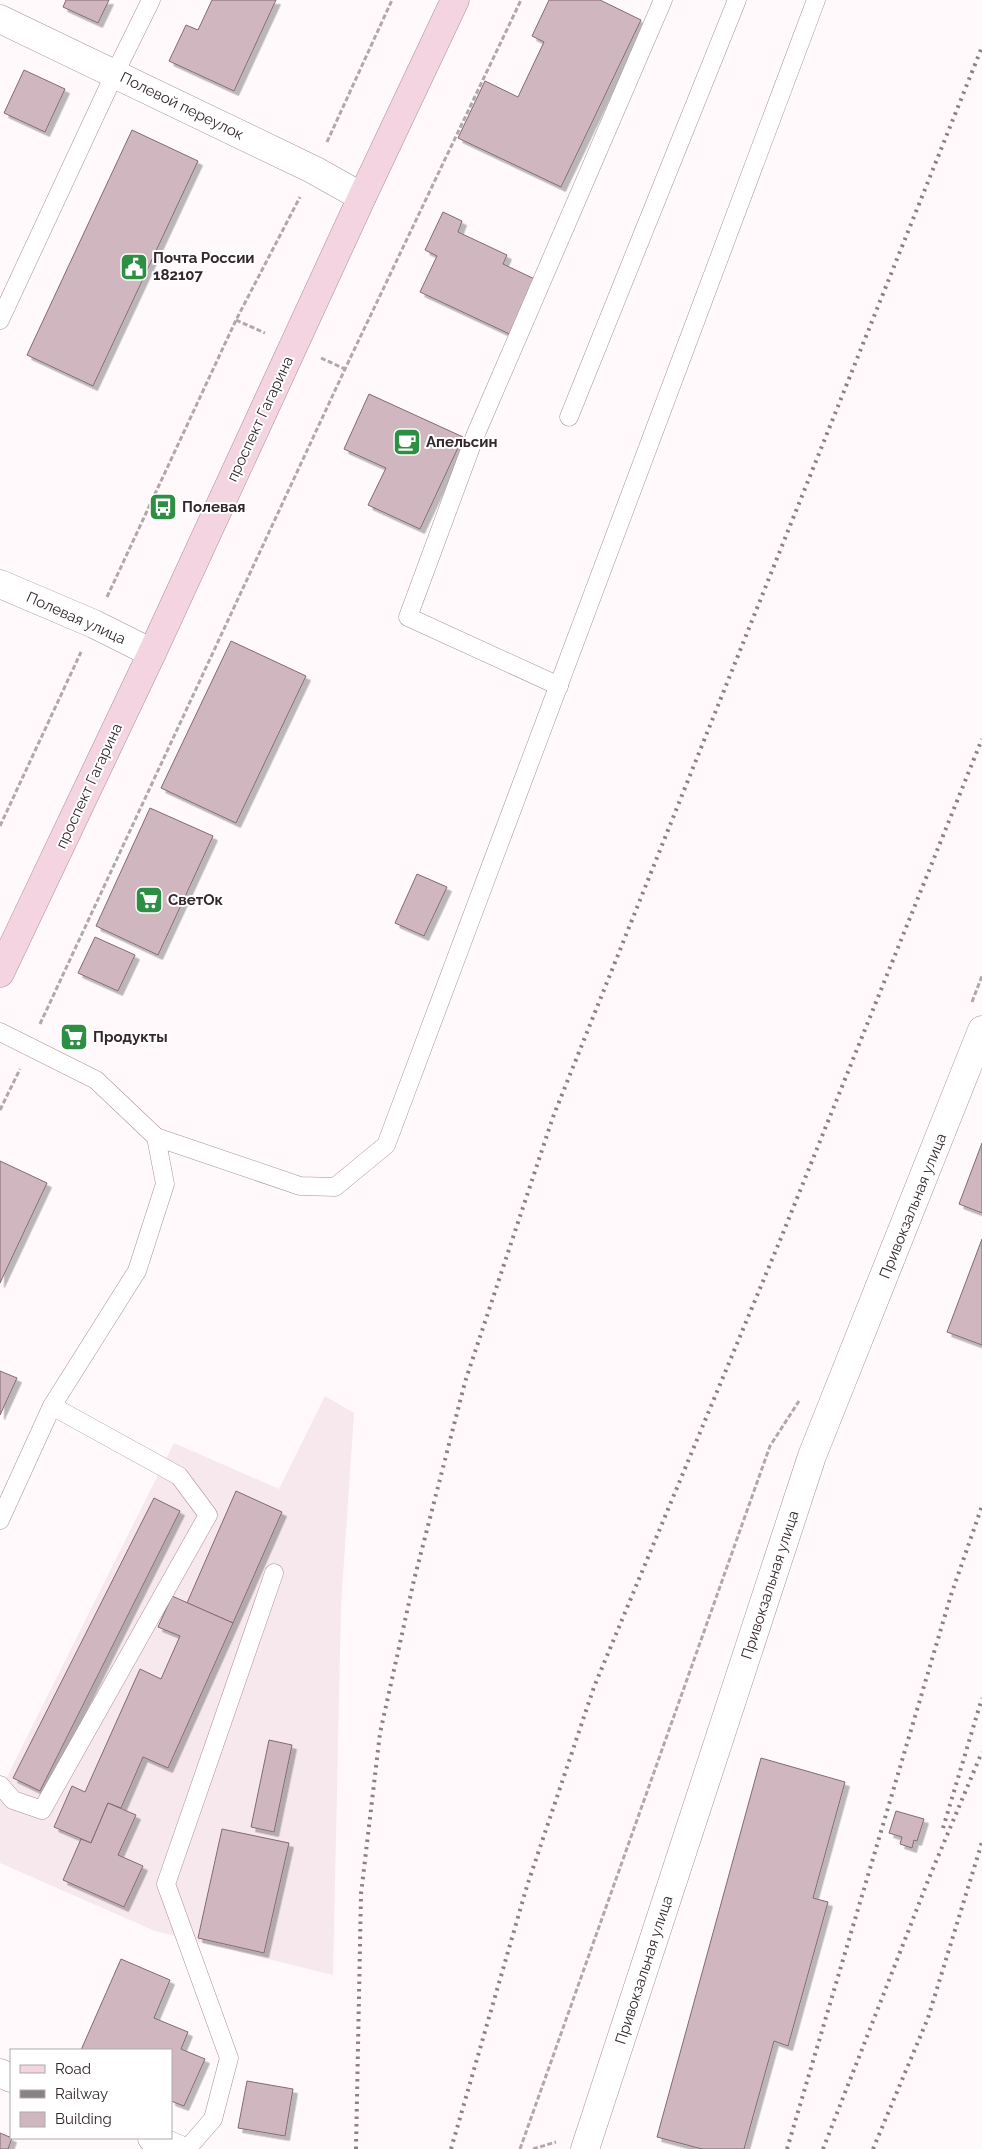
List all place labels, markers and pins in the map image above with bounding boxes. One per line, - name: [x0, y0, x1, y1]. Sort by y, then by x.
- place label: Почта России 182107: [153, 249, 255, 284]
- public building icon: Почта России 182107: [119, 252, 149, 282]
- cafe icon: Апельсин: [392, 427, 422, 457]
- place label: Апельсин: [426, 433, 498, 451]
- bus stop icon: Полевая: [148, 492, 178, 522]
- place label: Полевая: [182, 498, 245, 516]
- supermarket icon: СветОк: [134, 885, 164, 915]
- place label: СветОк: [168, 891, 223, 909]
- supermarket icon: Продукты: [59, 1022, 89, 1052]
- place label: Продукты: [93, 1028, 168, 1046]

